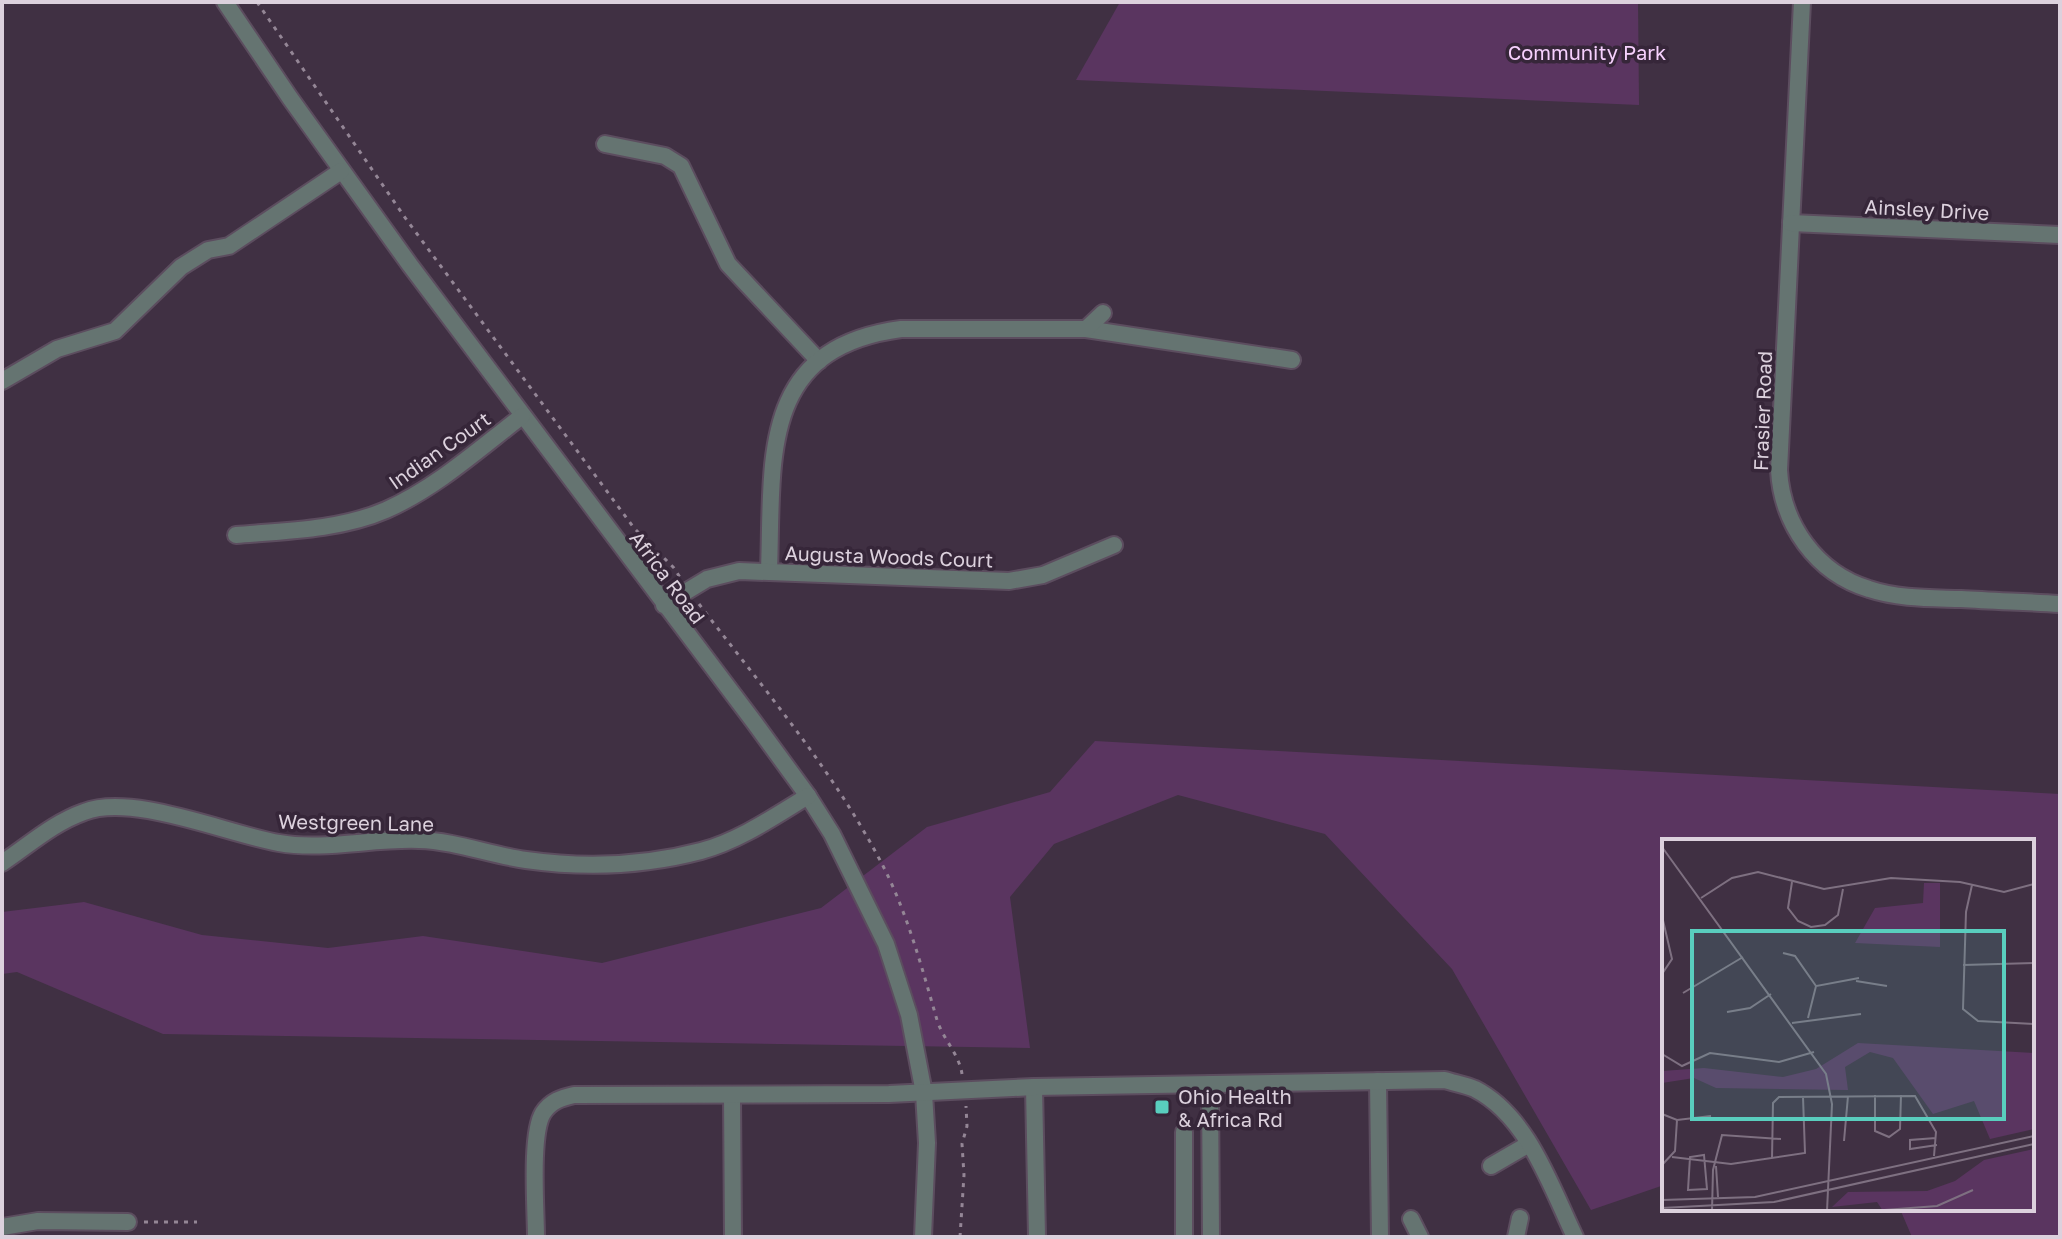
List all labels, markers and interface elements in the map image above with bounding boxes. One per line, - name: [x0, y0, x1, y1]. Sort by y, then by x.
- park label: Community Park: [1508, 40, 1666, 64]
- street label: Ainsley Drive: [1864, 194, 1990, 224]
- street label: Frasier Road: [1748, 351, 1776, 471]
- street label: Indian Court: [383, 406, 495, 494]
- street label: Africa Road: [625, 526, 711, 628]
- street label: Augusta Woods Court: [784, 540, 994, 572]
- street label: Westgreen Lane: [278, 809, 434, 835]
- inset map: [1662, 839, 2034, 1211]
- place label: Ohio Health & Africa Rd: [1178, 1084, 1292, 1131]
- marker: Ohio Health & Africa Rd: [1153, 1098, 1171, 1116]

